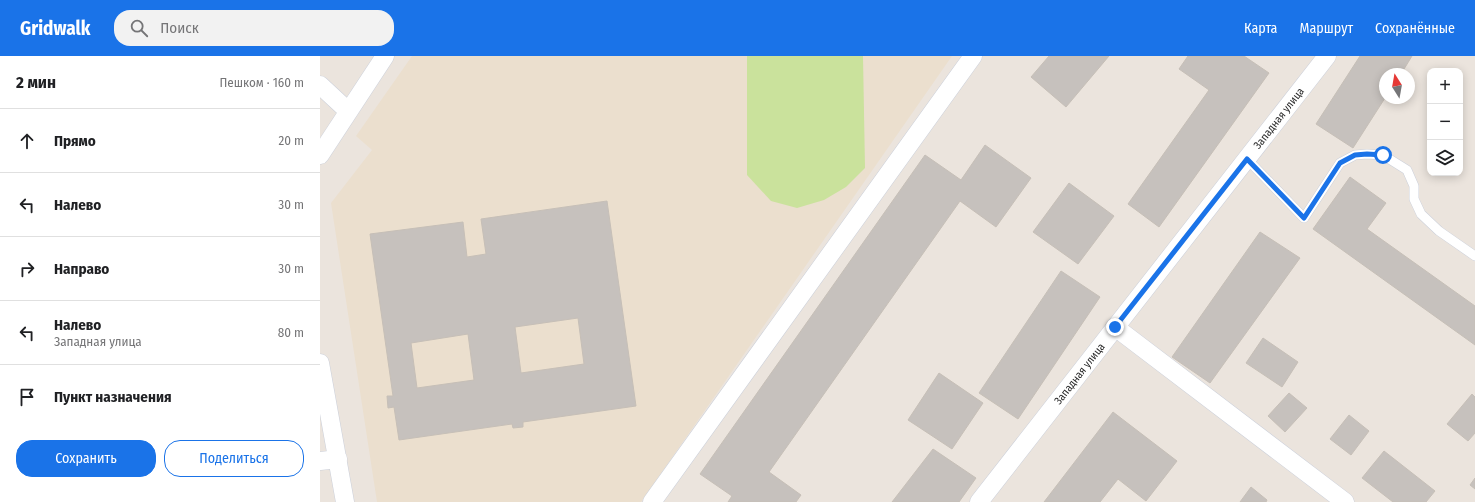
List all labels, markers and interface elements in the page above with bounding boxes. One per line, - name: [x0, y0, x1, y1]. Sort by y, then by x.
- search box: [114, 10, 394, 46]
- text: Gridwalk: [20, 17, 90, 40]
- icon: search: [128, 17, 150, 39]
- text: Поиск: [160, 19, 199, 37]
- text: Карта: [1244, 20, 1277, 37]
- text: Маршрут: [1299, 20, 1353, 37]
- text: Сохранённые: [1375, 20, 1455, 37]
- north arrow: [1379, 68, 1415, 104]
- map controls: [1427, 68, 1463, 176]
- button: +: [1427, 68, 1463, 104]
- text: 2 мин: [16, 72, 56, 93]
- text: Пешком · 160 m: [220, 75, 304, 90]
- street label: Западная улица: [1251, 85, 1307, 152]
- button: −: [1427, 104, 1463, 140]
- icon: ahead: [16, 130, 38, 152]
- text: Прямо: [54, 132, 96, 150]
- text: 20 m: [278, 133, 304, 148]
- button: layers: [1427, 140, 1463, 176]
- route start: [1374, 146, 1392, 164]
- icon: left: [16, 194, 38, 216]
- text: Налево: [54, 196, 101, 214]
- text: 30 m: [278, 197, 304, 212]
- icon: right: [16, 258, 38, 280]
- text: Направо: [54, 260, 109, 278]
- text: 30 m: [278, 261, 304, 276]
- text: Налево: [54, 316, 101, 334]
- route end: [1106, 318, 1124, 336]
- icon: left: [16, 322, 38, 344]
- text: 80 m: [278, 325, 304, 340]
- text: Западная улица: [54, 334, 142, 349]
- street label: Западная улица: [1052, 340, 1108, 407]
- icon: arrive: [16, 386, 38, 408]
- text: Пункт назначения: [54, 388, 172, 406]
- button: Сохранить: [16, 440, 156, 477]
- button: Поделиться: [164, 440, 304, 477]

